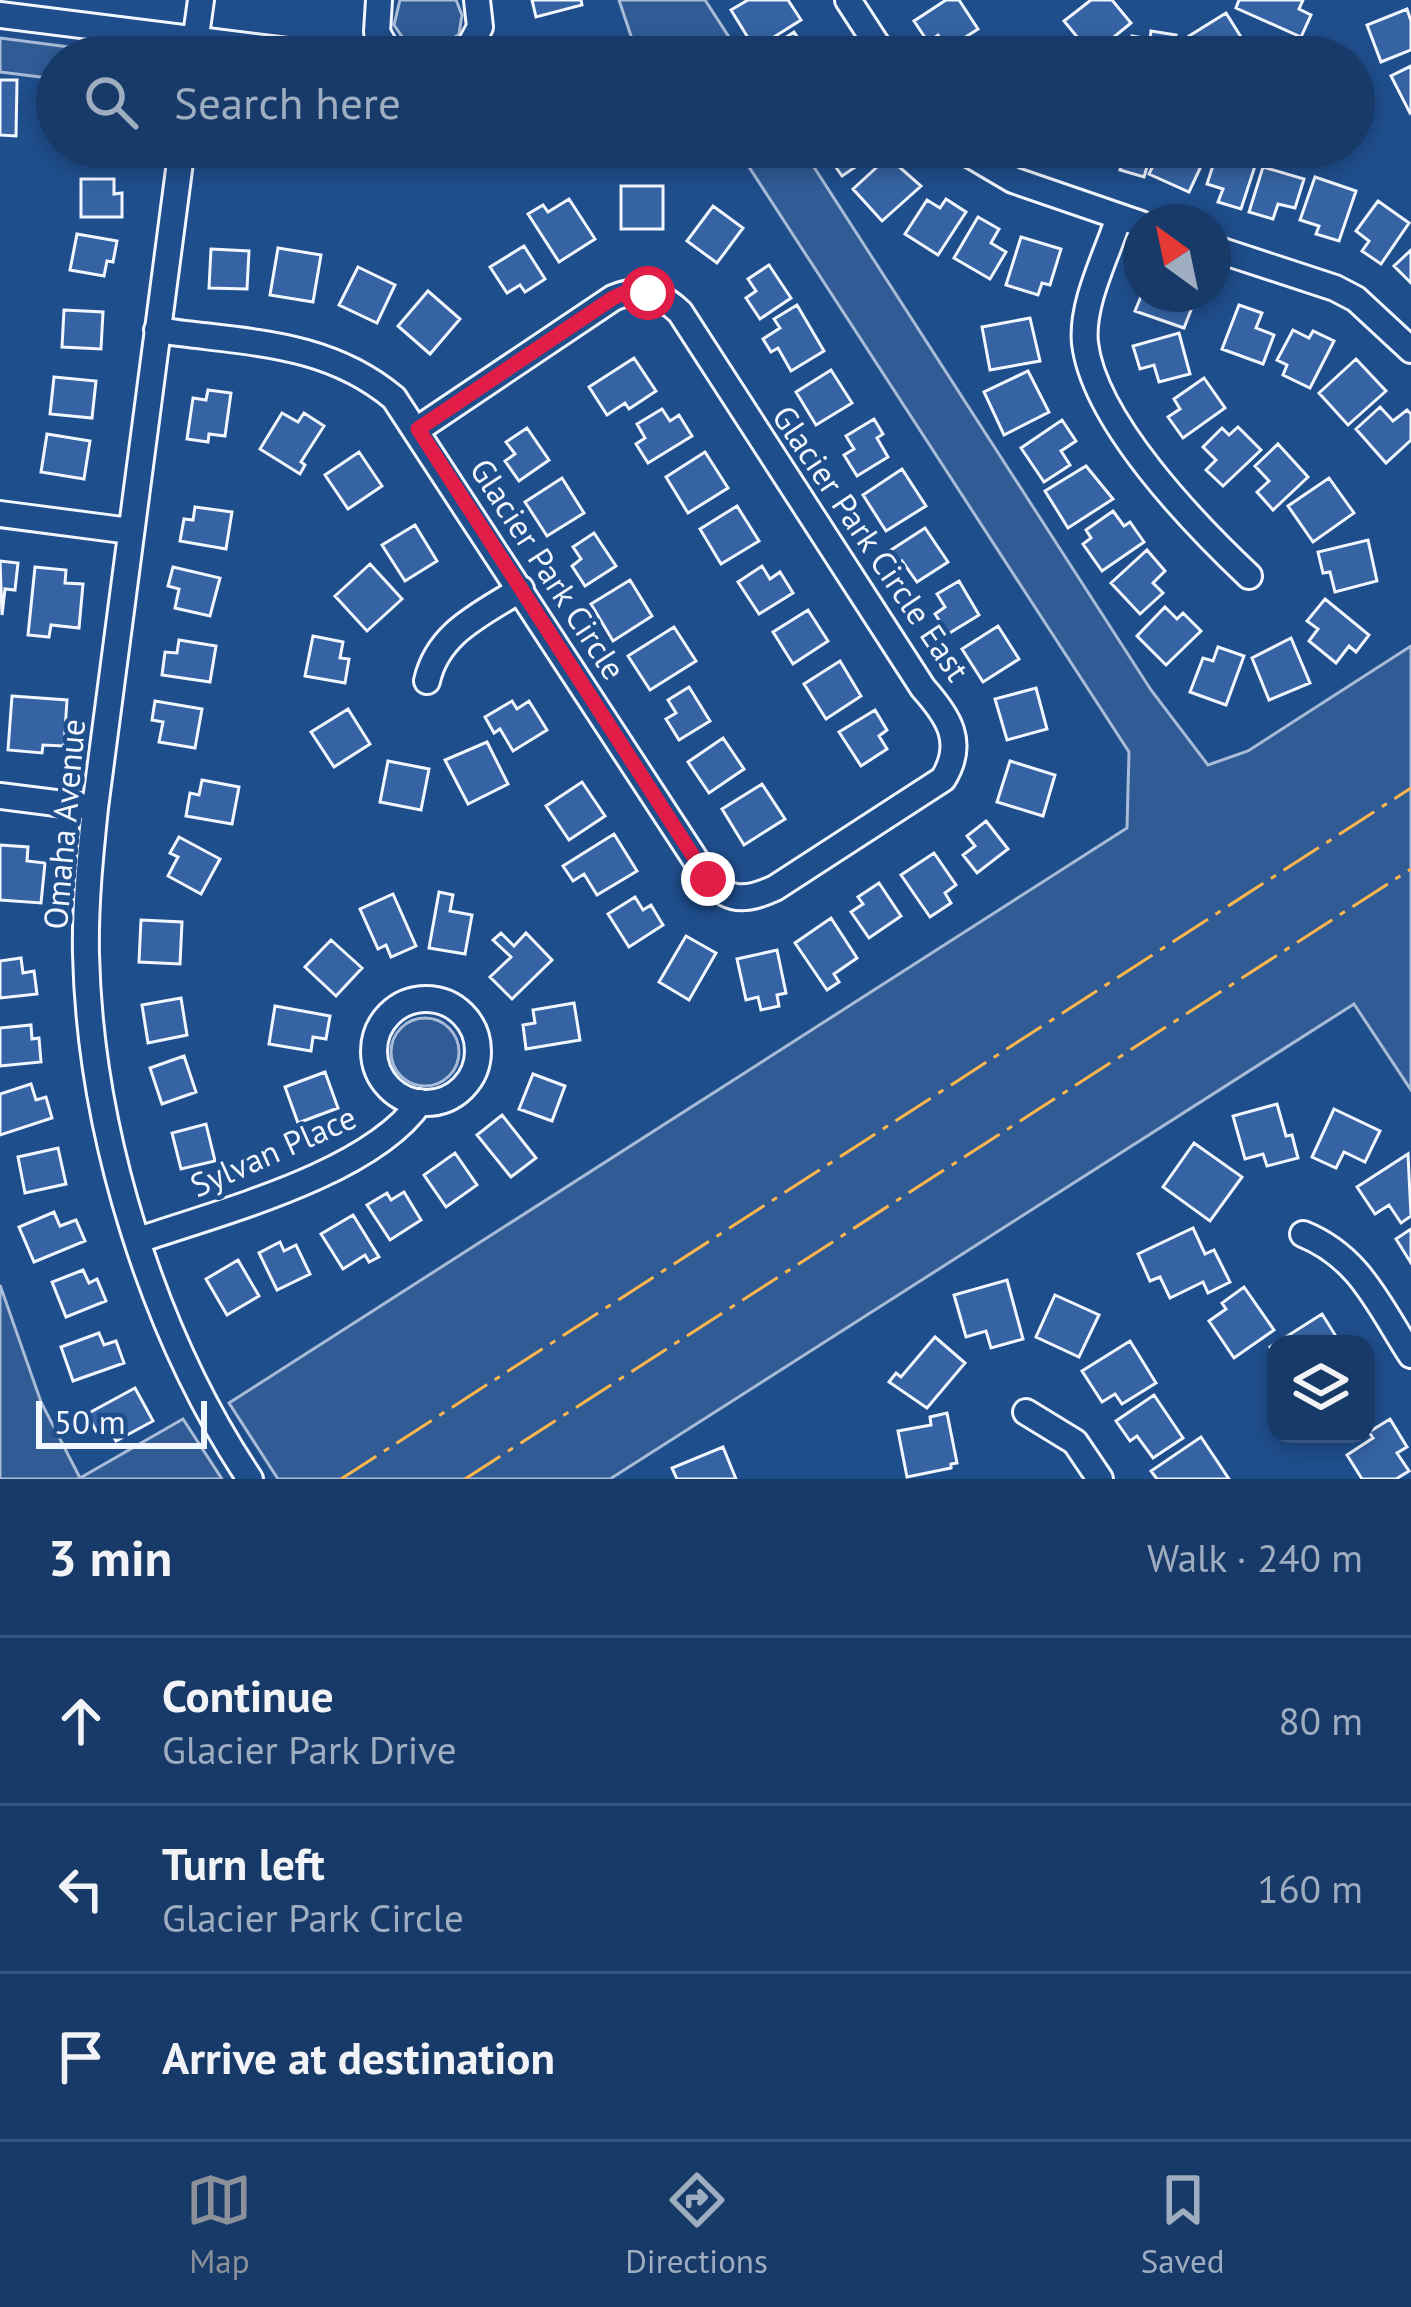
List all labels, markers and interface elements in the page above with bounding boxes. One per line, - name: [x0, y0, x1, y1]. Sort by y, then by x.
- search box: [36, 36, 1375, 168]
- icon: search: [78, 69, 144, 135]
- text: Search here: [174, 73, 401, 131]
- north arrow: [1123, 204, 1231, 312]
- route start: [621, 266, 675, 320]
- street label: Glacier Park Circle East: [763, 397, 980, 689]
- street label: Glacier Park Circle: [461, 450, 636, 688]
- street label: Omaha Avenue: [33, 717, 94, 931]
- route end: [681, 852, 735, 906]
- street label: Sylvan Place: [183, 1095, 362, 1206]
- map controls: [1267, 1335, 1375, 1443]
- button: layers: [1267, 1335, 1375, 1443]
- scale bar: [36, 1395, 207, 1448]
- text: 50 m: [54, 1400, 126, 1443]
- text: 3 min: [48, 1524, 172, 1590]
- text: Walk · 240 m: [1147, 1532, 1363, 1583]
- text: Continue: [162, 1666, 334, 1724]
- icon: ahead: [48, 1688, 114, 1754]
- text: 80 m: [1278, 1695, 1363, 1746]
- text: Glacier Park Drive: [162, 1724, 457, 1775]
- text: Turn left: [162, 1834, 325, 1892]
- icon: left: [48, 1856, 114, 1922]
- text: 160 m: [1257, 1863, 1363, 1914]
- text: Glacier Park Circle: [162, 1892, 464, 1943]
- icon: arrive: [48, 2024, 114, 2090]
- text: Arrive at destination: [162, 2028, 555, 2086]
- tab: Map: [186, 2167, 252, 2282]
- tab: Directions: [625, 2167, 768, 2282]
- tab: Saved: [1141, 2167, 1225, 2282]

